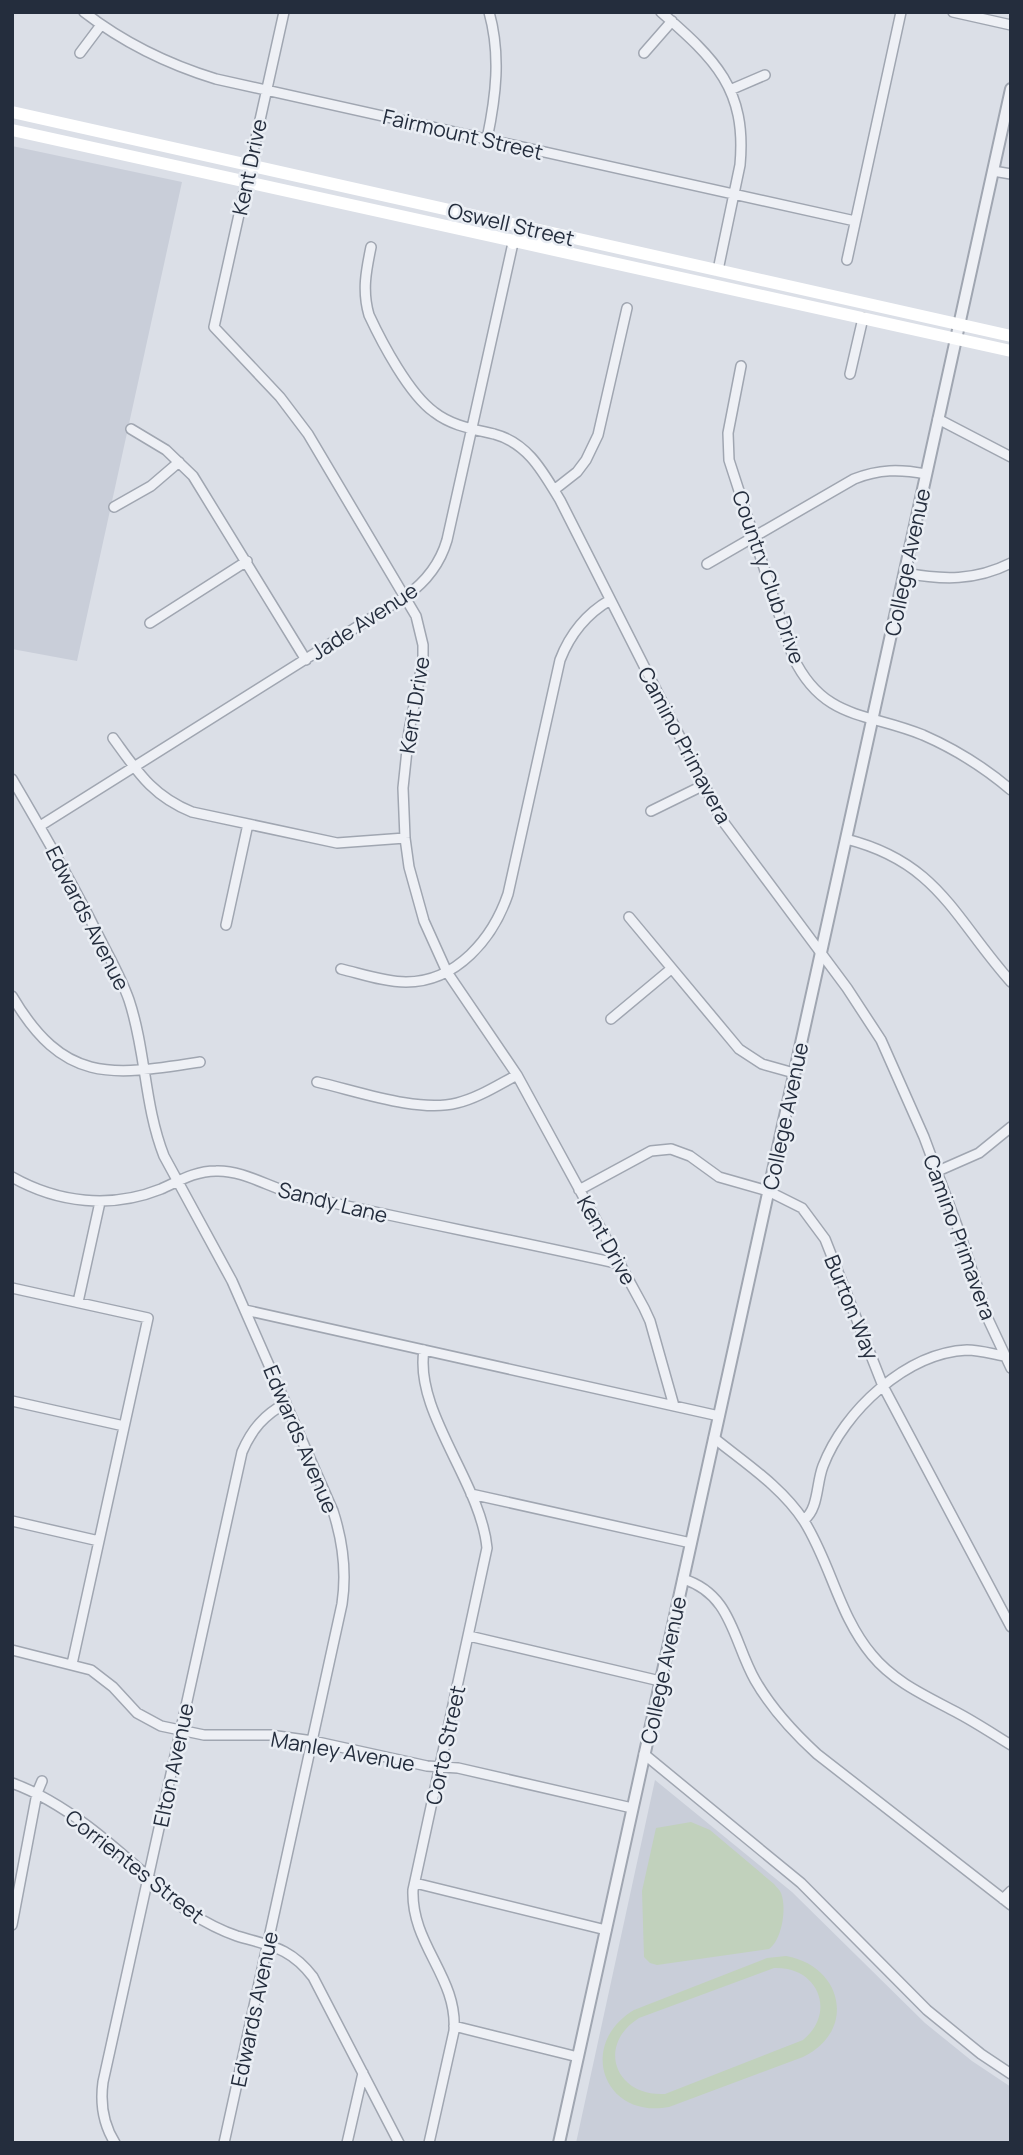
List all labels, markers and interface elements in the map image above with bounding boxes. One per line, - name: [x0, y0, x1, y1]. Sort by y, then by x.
- street label: Fairmount Street: [380, 102, 546, 166]
- street label: Kent Drive: [225, 116, 273, 218]
- street label: Oswell Street: [445, 196, 577, 252]
- street label: College Avenue: [878, 486, 936, 638]
- street label: Country Club Drive: [726, 487, 812, 667]
- street label: Jade Avenue: [305, 576, 423, 666]
- street label: Kent Drive: [393, 655, 435, 755]
- street label: Camino Primavera: [632, 662, 738, 828]
- street label: Edwards Avenue: [40, 841, 136, 995]
- street label: College Avenue: [756, 1040, 814, 1192]
- street label: Camino Primavera: [917, 1150, 1003, 1324]
- street label: Sandy Lane: [275, 1175, 391, 1229]
- street label: Kent Drive: [571, 1190, 643, 1290]
- street label: Burton Way: [818, 1250, 886, 1364]
- street label: Edwards Avenue: [257, 1361, 345, 1517]
- street label: College Avenue: [634, 1594, 692, 1746]
- street label: Corto Street: [419, 1683, 471, 1807]
- street label: Elton Avenue: [146, 1701, 200, 1829]
- street label: Manley Avenue: [269, 1725, 417, 1777]
- street label: Corrientes Street: [60, 1803, 210, 1929]
- street label: Edwards Avenue: [224, 1929, 284, 2089]

